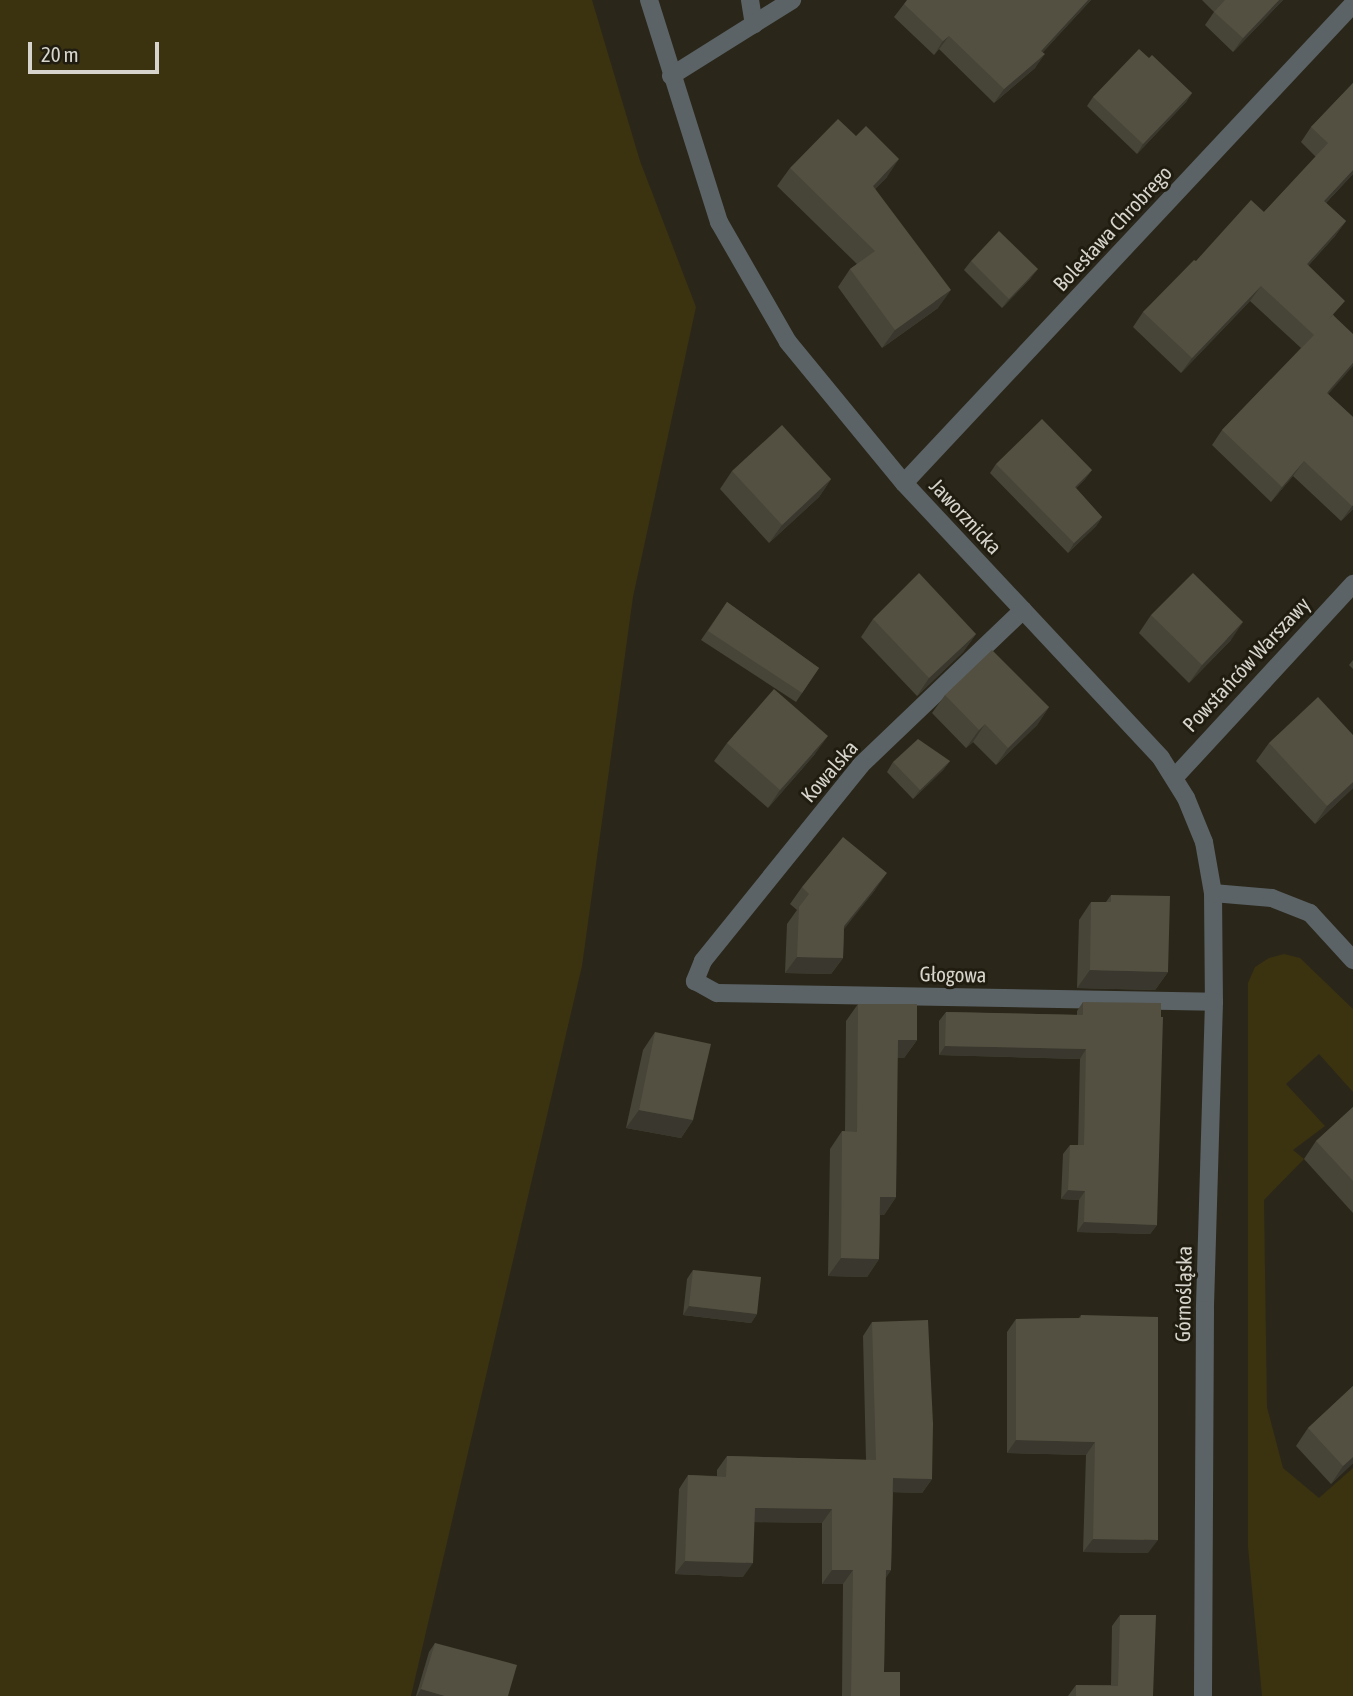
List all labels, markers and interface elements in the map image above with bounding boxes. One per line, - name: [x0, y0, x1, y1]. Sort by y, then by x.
- scale bar: [32, 28, 163, 72]
- text: 20 m: [41, 42, 79, 66]
- street label: Bolesława Chrobrego: [1047, 160, 1177, 296]
- street label: Jaworznicka: [925, 473, 1007, 559]
- street label: Powstańców Warszawy: [1177, 591, 1315, 737]
- street label: Kowalska: [795, 735, 863, 807]
- street label: Głogowa: [919, 961, 987, 987]
- street label: Górnośląska: [1170, 1246, 1196, 1342]

